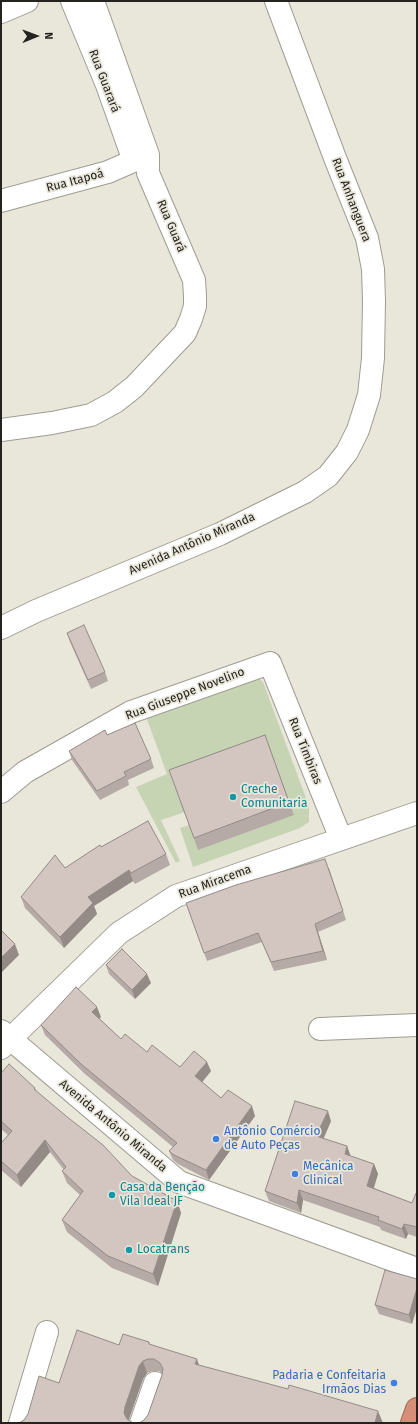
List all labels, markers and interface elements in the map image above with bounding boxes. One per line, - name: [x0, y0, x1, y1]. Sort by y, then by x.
- north arrow: [16, 16, 56, 56]
- text: N: [42, 32, 55, 40]
- street label: Rua Guarará: [85, 47, 123, 115]
- street label: Rua Anhanguera: [328, 156, 374, 244]
- street label: Rua Itapoá: [45, 166, 105, 196]
- street label: Rua Guará: [153, 198, 189, 254]
- street label: Avenida Antônio Miranda: [127, 510, 257, 578]
- street label: Rua Giuseppe Novelino: [123, 665, 247, 723]
- street label: Rua Timbiras: [285, 716, 325, 786]
- place label: Creche Comunitaria: [241, 783, 307, 811]
- marker: Creche Comunitaria: [228, 792, 238, 802]
- street label: Rua Miracema: [177, 862, 253, 902]
- street label: Avenida Antônio Miranda: [56, 1077, 170, 1175]
- place label: Antônio Comércio de Auto Peças: [224, 1125, 320, 1153]
- marker: Antônio Comércio de Auto Peças: [211, 1134, 221, 1144]
- place label: Mecânica Clinical: [303, 1160, 354, 1188]
- marker: Mecânica Clinical: [290, 1169, 300, 1179]
- place label: Casa da Benção Vila Ideal JF: [120, 1181, 205, 1209]
- marker: Casa da Benção Vila Ideal JF: [107, 1190, 117, 1200]
- place label: Locatrans: [137, 1243, 190, 1257]
- marker: Locatrans: [124, 1245, 134, 1255]
- place label: Padaria e Confeitaria Irmãos Dias: [272, 1369, 386, 1397]
- marker: Padaria e Confeitaria Irmãos Dias: [389, 1378, 399, 1388]

